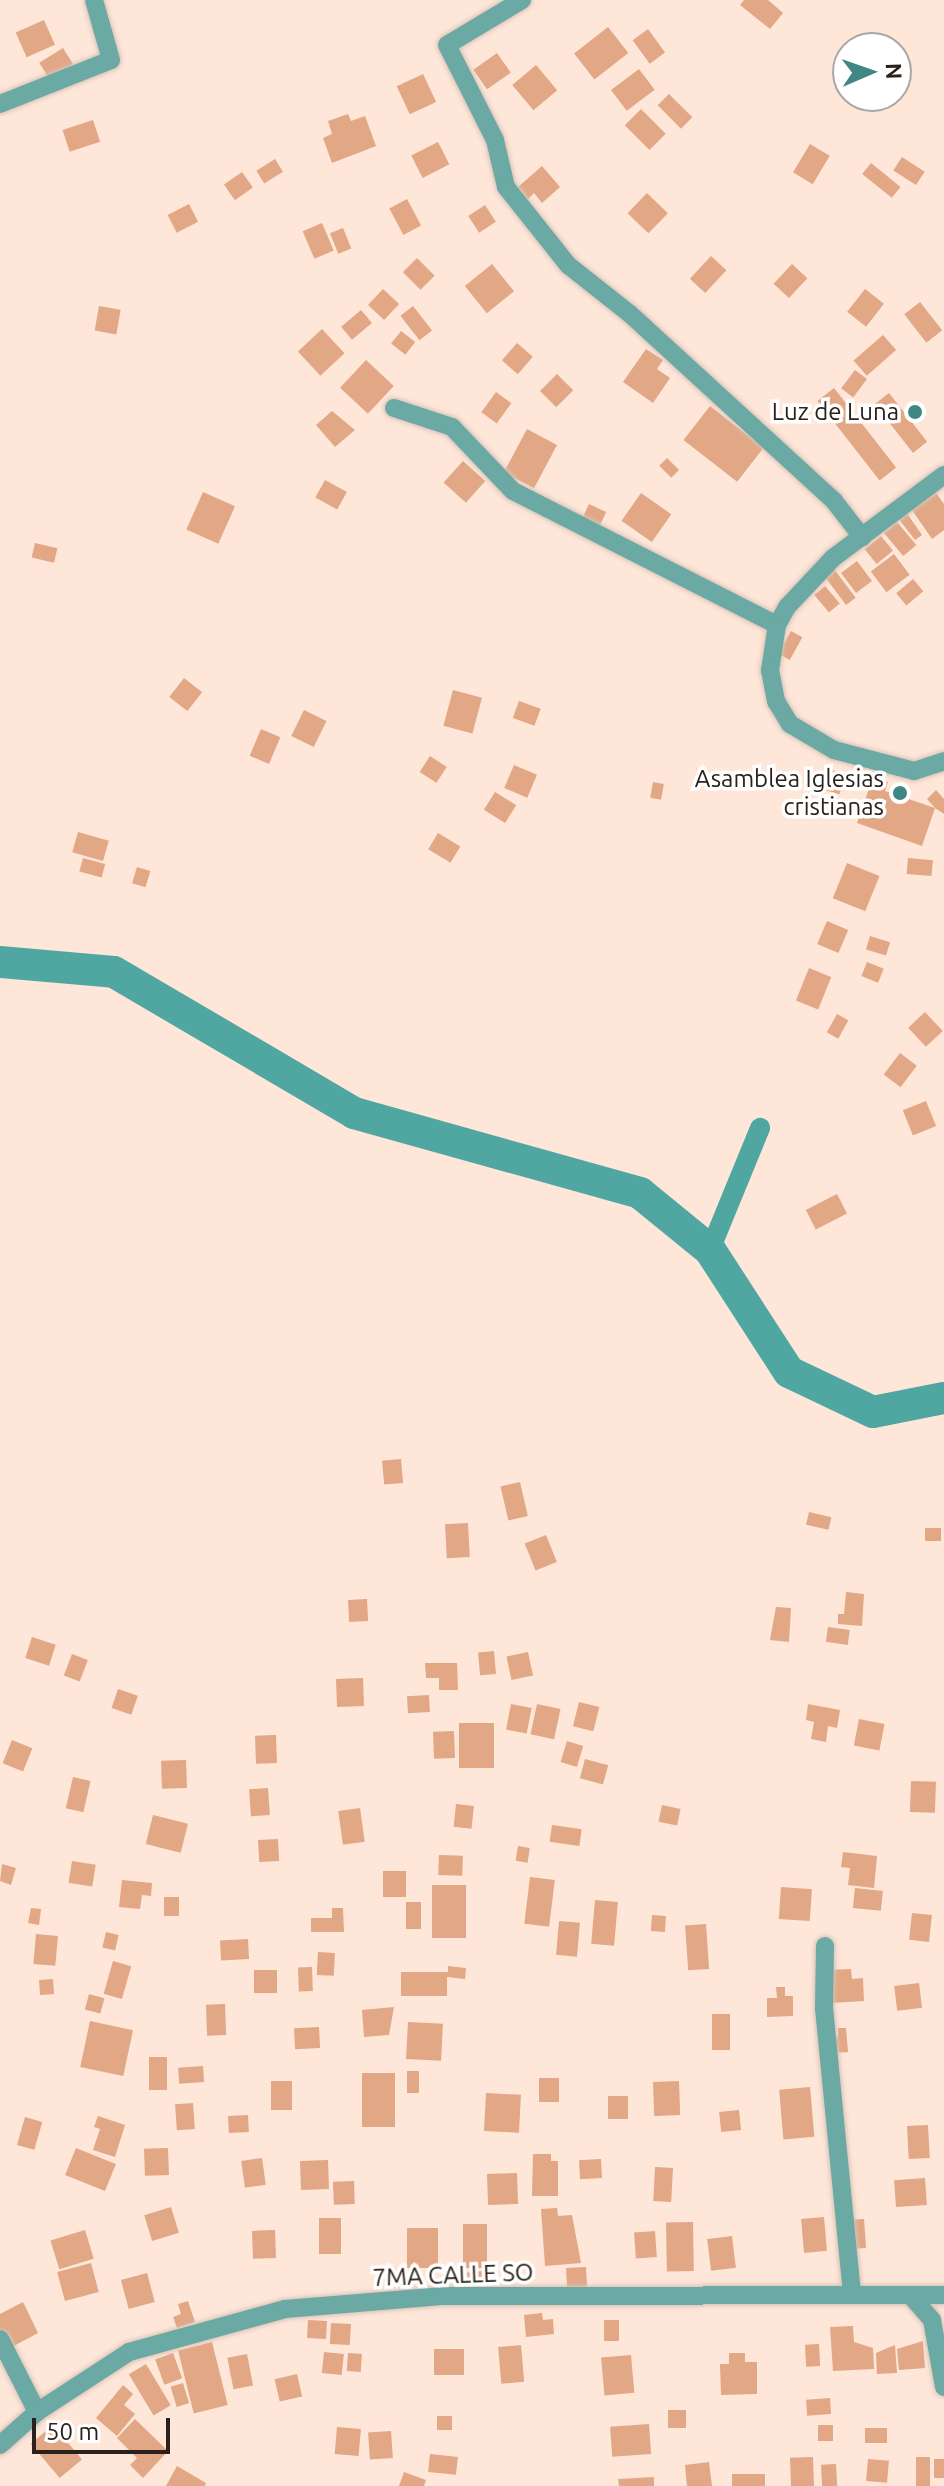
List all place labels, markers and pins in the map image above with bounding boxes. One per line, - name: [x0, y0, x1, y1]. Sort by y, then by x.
- place label: Luz de Luna: [772, 398, 899, 426]
- marker: Luz de Luna: [906, 403, 924, 421]
- place label: Asamblea Iglesias cristianas: [695, 765, 884, 821]
- marker: Asamblea Iglesias cristianas: [891, 784, 909, 802]

